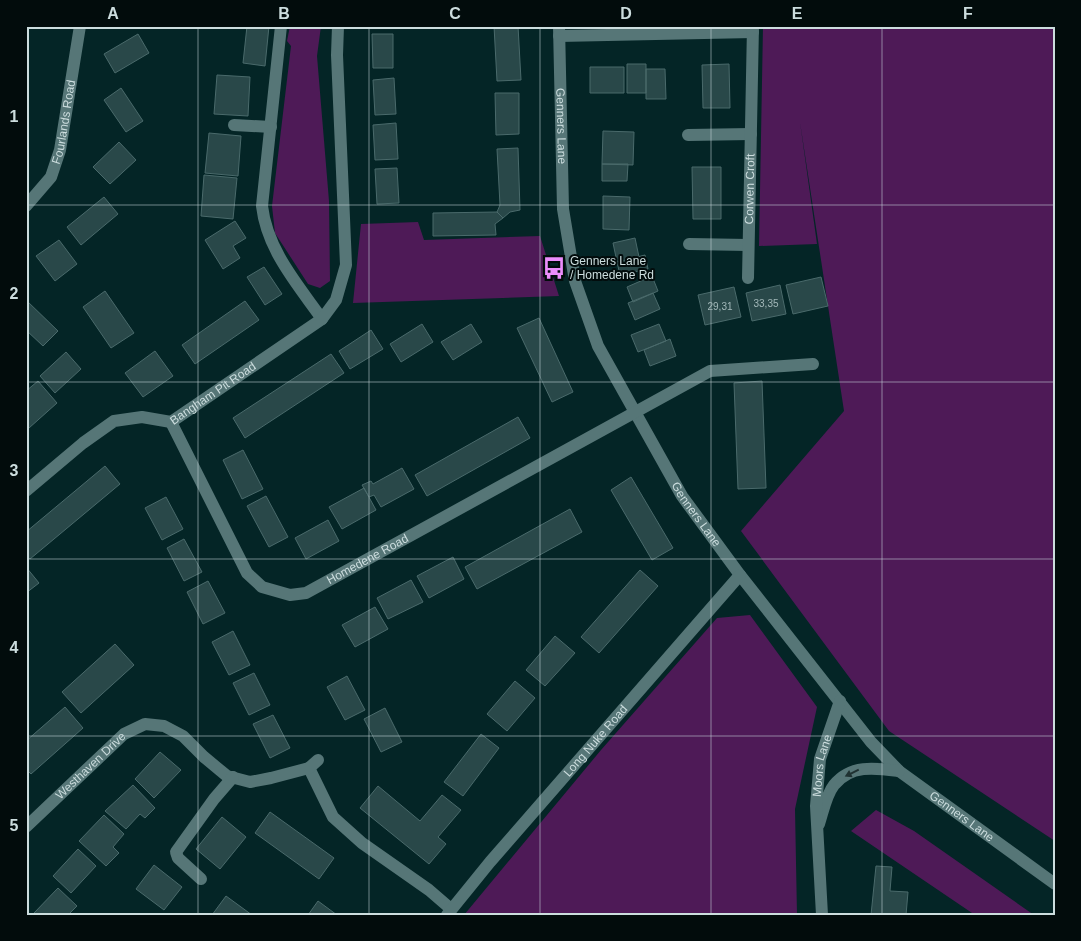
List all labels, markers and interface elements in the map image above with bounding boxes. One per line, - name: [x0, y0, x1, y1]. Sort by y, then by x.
- text: A: [107, 5, 119, 22]
- text: B: [278, 5, 290, 22]
- text: C: [449, 5, 461, 22]
- text: D: [620, 5, 632, 22]
- text: E: [792, 5, 803, 22]
- text: F: [963, 5, 973, 22]
- street label: Fourlands Road: [49, 79, 78, 166]
- street label: Genners Lane: [553, 88, 569, 165]
- text: 1: [10, 108, 19, 125]
- street label: Corwen Croft: [742, 153, 757, 225]
- place label: Genners Lane / Homedene Rd: [570, 254, 654, 282]
- bus stop icon: Genners Lane / Homedene Rd: [541, 255, 567, 281]
- text: 2: [10, 285, 19, 302]
- house number: 33,35: [753, 298, 779, 309]
- house number: 29,31: [707, 301, 733, 312]
- street label: Bangham Pit Road: [167, 359, 259, 428]
- text: 3: [10, 462, 19, 479]
- street label: Genners Lane: [669, 479, 724, 550]
- street label: Homedene Road: [324, 531, 411, 587]
- text: 4: [10, 639, 19, 656]
- street label: Long Nuke Road: [561, 702, 630, 779]
- street label: Westhaven Drive: [53, 729, 129, 802]
- street label: Moors Lane: [810, 732, 835, 798]
- one-way arrow: [844, 769, 859, 778]
- street label: Genners Lane: [927, 788, 997, 845]
- text: 5: [10, 817, 19, 834]

